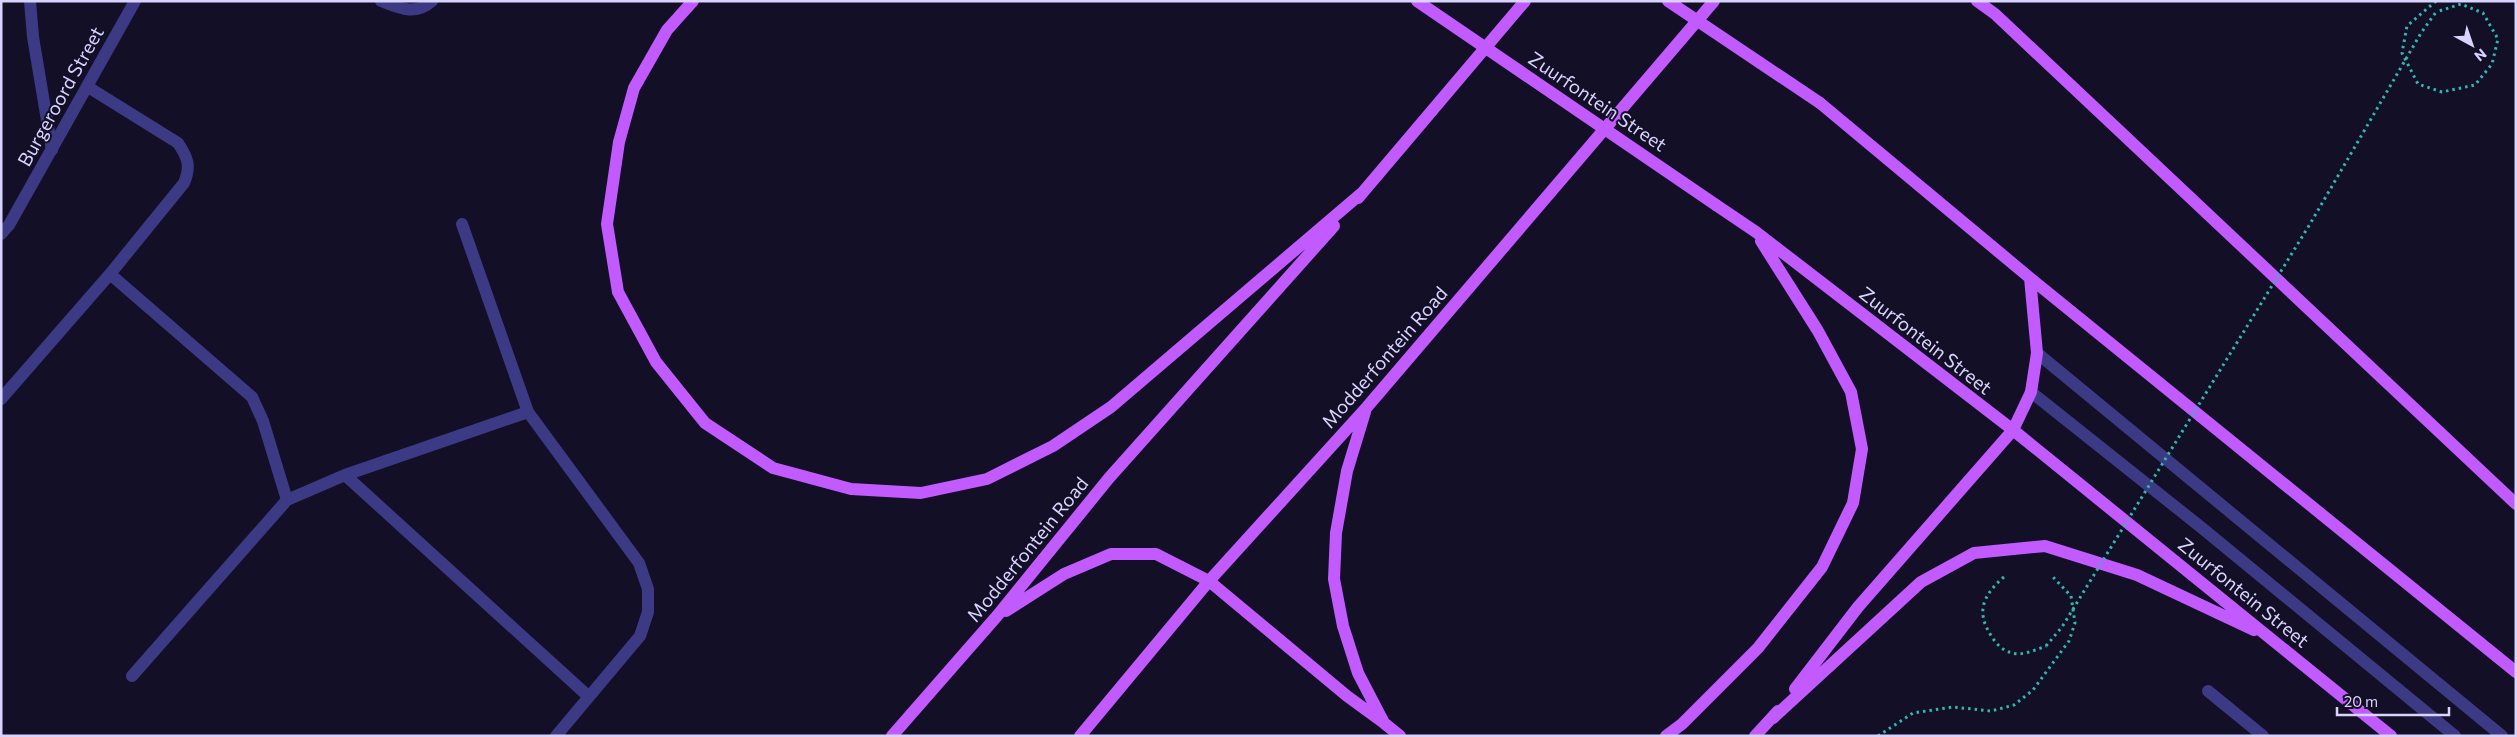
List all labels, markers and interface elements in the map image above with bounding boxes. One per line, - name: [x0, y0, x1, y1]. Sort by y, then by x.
- north arrow: [2447, 20, 2497, 70]
- street label: Burgeroord Street: [12, 22, 108, 170]
- text: N: [2471, 45, 2490, 65]
- street label: Zuurfontein Street: [1525, 46, 1672, 156]
- street label: Zuurfontein Street: [1855, 281, 1997, 399]
- street label: Modderfontein Road: [1316, 282, 1452, 432]
- street label: Modderfontein Road: [961, 472, 1093, 626]
- street label: Zuurfontein Street: [2174, 532, 2314, 652]
- scale bar: [2337, 684, 2450, 716]
- text: 20 m: [2344, 692, 2378, 710]

